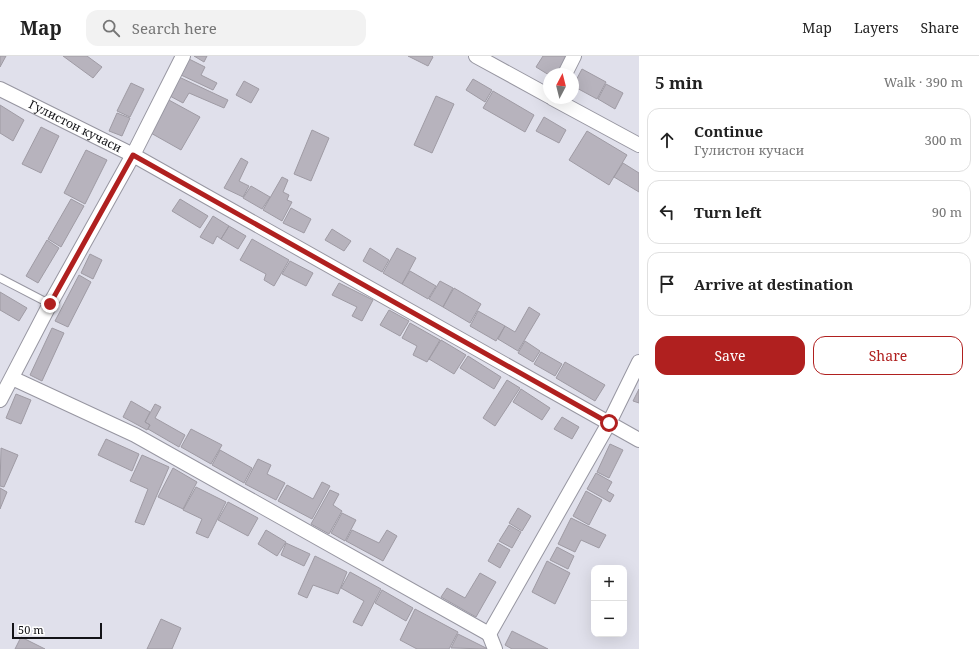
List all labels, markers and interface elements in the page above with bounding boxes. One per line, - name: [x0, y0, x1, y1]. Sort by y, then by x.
- search box: [86, 10, 366, 46]
- text: Map: [20, 15, 62, 41]
- icon: search: [100, 17, 122, 39]
- text: Search here: [132, 18, 217, 38]
- text: Map: [802, 18, 832, 37]
- text: Layers: [854, 18, 899, 37]
- text: Share: [921, 18, 959, 37]
- north arrow: [543, 68, 579, 104]
- text: 5 min: [655, 71, 703, 94]
- text: Walk · 390 m: [884, 73, 963, 91]
- street label: Гулистон кучаси: [26, 96, 125, 156]
- text: Continue: [694, 121, 763, 141]
- icon: ahead: [656, 129, 678, 151]
- text: 300 m: [925, 131, 962, 149]
- text: Гулистон кучаси: [694, 141, 804, 159]
- icon: left: [656, 201, 678, 223]
- text: Turn left: [694, 202, 762, 222]
- text: 90 m: [932, 203, 962, 221]
- icon: arrive: [656, 273, 678, 295]
- text: Arrive at destination: [694, 274, 853, 294]
- route end: [41, 295, 59, 313]
- button: Save: [655, 336, 805, 375]
- button: Share: [813, 336, 963, 375]
- route start: [600, 414, 618, 432]
- map controls: [591, 565, 627, 637]
- button: +: [591, 565, 627, 601]
- button: −: [591, 601, 627, 637]
- scale bar: [12, 621, 102, 640]
- text: 50 m: [18, 622, 44, 637]

